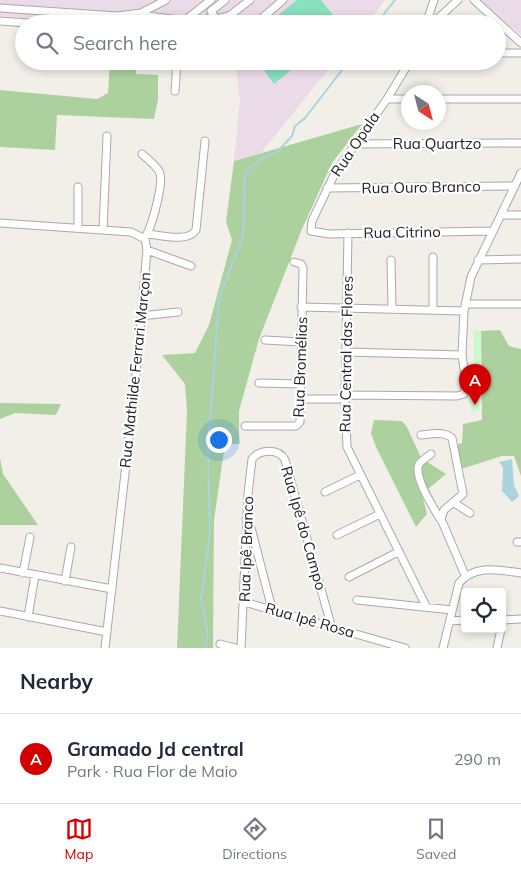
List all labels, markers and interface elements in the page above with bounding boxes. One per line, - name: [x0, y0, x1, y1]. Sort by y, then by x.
- search box: [15, 15, 506, 70]
- icon: search: [33, 29, 61, 57]
- text: Search here: [73, 31, 177, 55]
- north arrow: [401, 85, 446, 130]
- street label: Rua Opala: [326, 108, 384, 180]
- street label: Rua Quartzo: [393, 134, 481, 153]
- street label: Rua Ouro Branco: [361, 176, 481, 198]
- street label: Rua Citrino: [363, 222, 441, 242]
- street label: Rua Mathilde Ferrari Marçon: [115, 271, 155, 469]
- street label: Rua Central das Flores: [335, 276, 357, 432]
- street label: Rua Bromélias: [289, 316, 311, 418]
- pin: A: [459, 364, 491, 405]
- your location: [206, 427, 232, 453]
- street label: Rua Ipê do Campo: [277, 464, 331, 592]
- street label: Rua Ipê Branco: [235, 496, 257, 602]
- map controls: [461, 588, 506, 633]
- button: locate: [461, 588, 506, 633]
- street label: Rua Ipê Rosa: [263, 598, 357, 642]
- text: Nearby: [20, 668, 93, 694]
- text: Gramado Jd central: [67, 737, 244, 761]
- text: A: [30, 749, 42, 769]
- text: 290 m: [454, 749, 501, 769]
- text: Park · Rua Flor de Maio: [67, 761, 237, 781]
- tab: Map: [65, 815, 93, 863]
- tab: Directions: [222, 815, 287, 863]
- tab: Saved: [416, 815, 456, 863]

